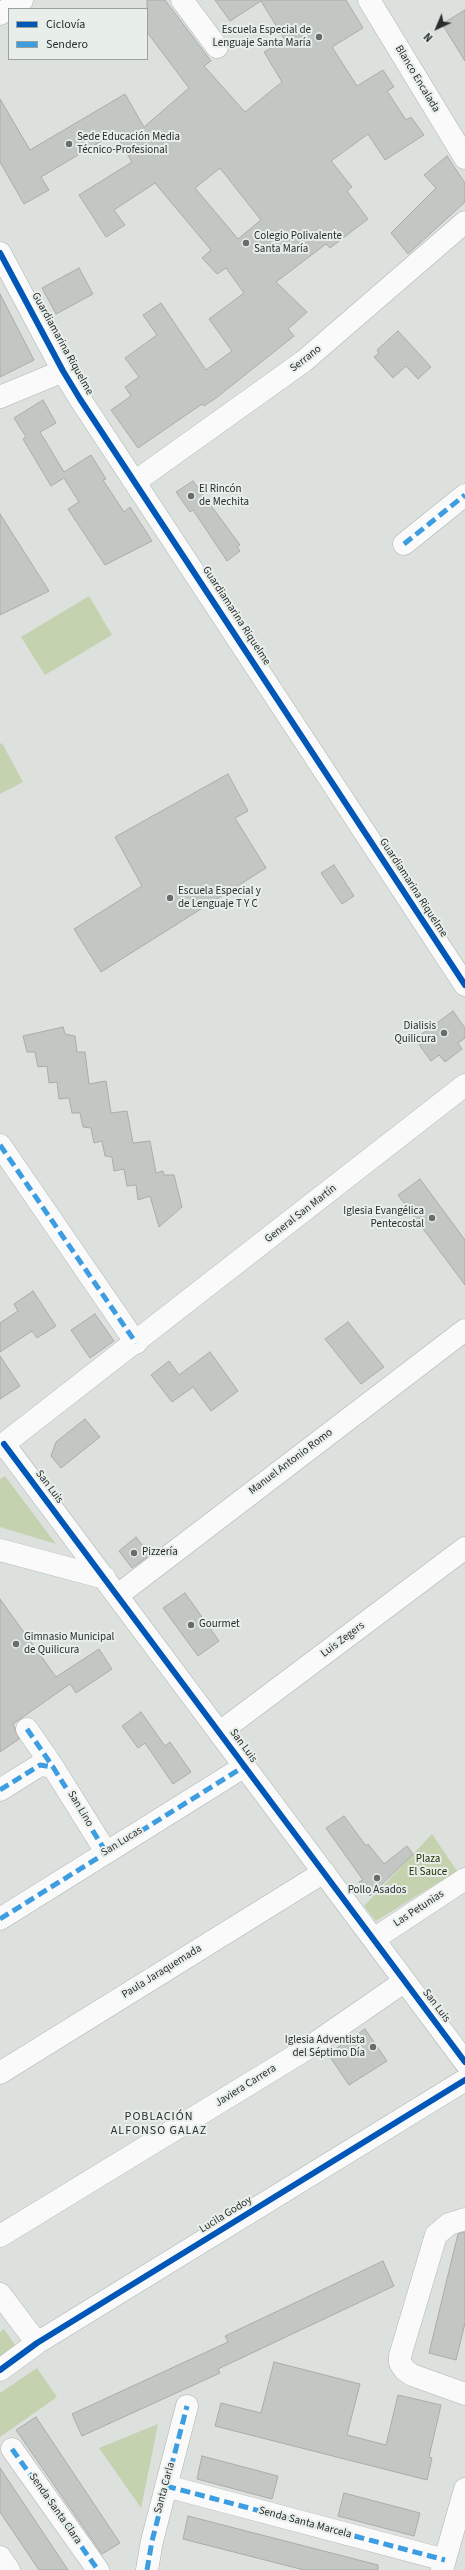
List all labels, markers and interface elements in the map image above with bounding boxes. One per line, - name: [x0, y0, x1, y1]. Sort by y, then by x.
- legend: [8, 8, 148, 60]
- north arrow: [417, 8, 457, 48]
- text: Ciclovía: [46, 16, 85, 33]
- place label: Escuela Especial de Lenguaje Santa María: [213, 24, 311, 50]
- text: N: [420, 29, 436, 45]
- marker: Escuela Especial de Lenguaje Santa María: [314, 32, 324, 42]
- text: Sendero: [46, 36, 88, 53]
- street label: Blanco Encalada: [392, 43, 442, 115]
- place label: Sede Educación Media Técnico-Profesional: [77, 131, 180, 157]
- marker: Sede Educación Media Técnico-Profesional: [64, 139, 74, 149]
- place label: Colegio Polivalente Santa María: [254, 230, 342, 256]
- marker: Colegio Polivalente Santa María: [241, 238, 251, 248]
- street label: Guardiamarina Riquelme: [28, 290, 96, 398]
- street label: Serrano: [288, 343, 324, 375]
- place label: El Rincón de Mechita: [199, 483, 249, 509]
- marker: El Rincón de Mechita: [186, 491, 196, 501]
- street label: Guardiamarina Riquelme: [199, 564, 273, 668]
- street label: Guardiamarina Riquelme: [376, 836, 450, 940]
- place label: Escuela Especial y de Lenguaje T Y C: [178, 885, 261, 911]
- marker: Escuela Especial y de Lenguaje T Y C: [165, 893, 175, 903]
- place label: Dialisis Quilicura: [394, 1020, 436, 1046]
- marker: Dialisis Quilicura: [439, 1028, 449, 1038]
- street label: General San Martín: [263, 1182, 339, 1246]
- place label: Iglesia Evangélica Pentecostal: [343, 1205, 424, 1231]
- marker: Iglesia Evangélica Pentecostal: [427, 1213, 437, 1223]
- street label: Manuel Antonio Romo: [246, 1426, 336, 1498]
- street label: San Luis: [32, 1468, 66, 1506]
- place label: Pizzería: [142, 1546, 178, 1560]
- marker: Pizzería: [129, 1548, 139, 1558]
- place label: Gourmet: [199, 1618, 240, 1632]
- street label: Luis Zegers: [319, 1619, 367, 1661]
- marker: Gourmet: [186, 1620, 196, 1630]
- place label: Gimnasio Municipal de Quilicura: [24, 1631, 114, 1657]
- marker: Gimnasio Municipal de Quilicura: [11, 1639, 21, 1649]
- street label: San Luis: [226, 1727, 260, 1765]
- street label: San Lino: [64, 1789, 96, 1829]
- street label: San Lucas: [99, 1824, 145, 1860]
- park label: Plaza El Sauce: [409, 1853, 447, 1879]
- marker: Pollo Asados: [372, 1873, 382, 1883]
- place label: Pollo Asados: [348, 1884, 406, 1898]
- street label: Las Petunias: [391, 1888, 447, 1930]
- street label: Paula Jaraquemada: [120, 1942, 204, 2002]
- street label: San Luis: [419, 1987, 453, 2025]
- place label: Iglesia Adventista del Séptimo Día: [285, 2034, 365, 2060]
- marker: Iglesia Adventista del Séptimo Día: [368, 2042, 378, 2052]
- street label: Javiera Carrera: [213, 2062, 279, 2110]
- district label: POBLACIÓN ALFONSO GALAZ: [111, 2110, 207, 2138]
- street label: Lucila Godoy: [197, 2194, 255, 2236]
- street label: Santa Carla: [152, 2461, 178, 2515]
- street label: Senda Santa Clara: [26, 2471, 84, 2547]
- street label: Senda Santa Marcela: [257, 2504, 353, 2542]

